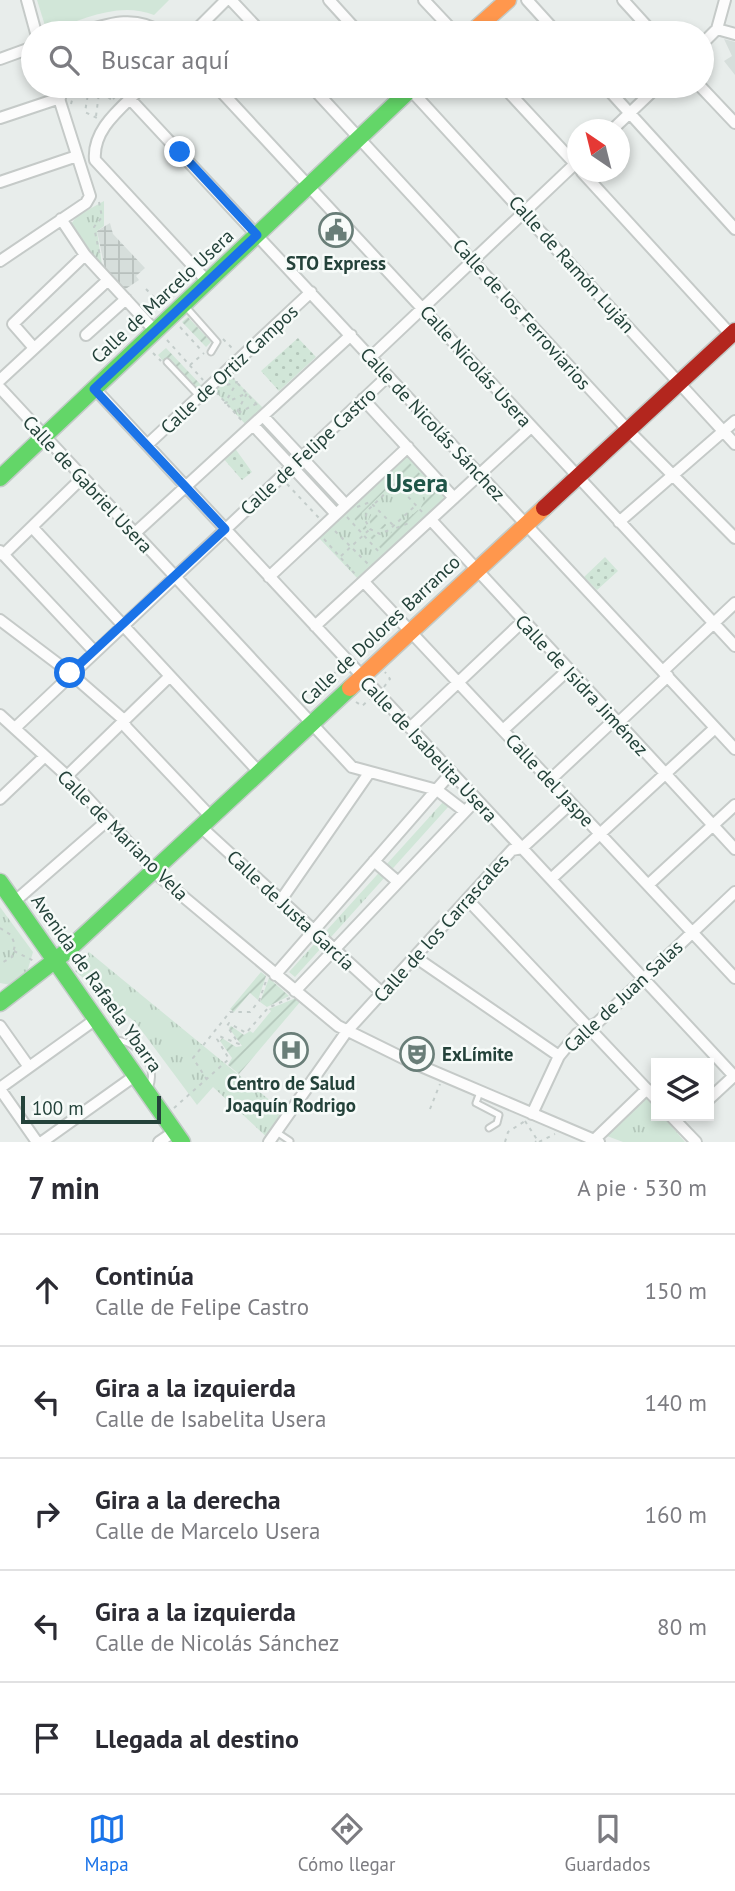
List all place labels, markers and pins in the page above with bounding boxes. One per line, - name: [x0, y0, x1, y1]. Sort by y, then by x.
- public building icon: STO Express: [317, 211, 355, 249]
- place label: STO Express: [286, 251, 386, 275]
- hospital icon: Centro de Salud Joaquín Rodrigo: [272, 1031, 310, 1069]
- theatre icon: ExLímite: [398, 1035, 436, 1073]
- place label: ExLímite: [442, 1042, 514, 1066]
- place label: Centro de Salud Joaquín Rodrigo: [225, 1071, 356, 1117]

